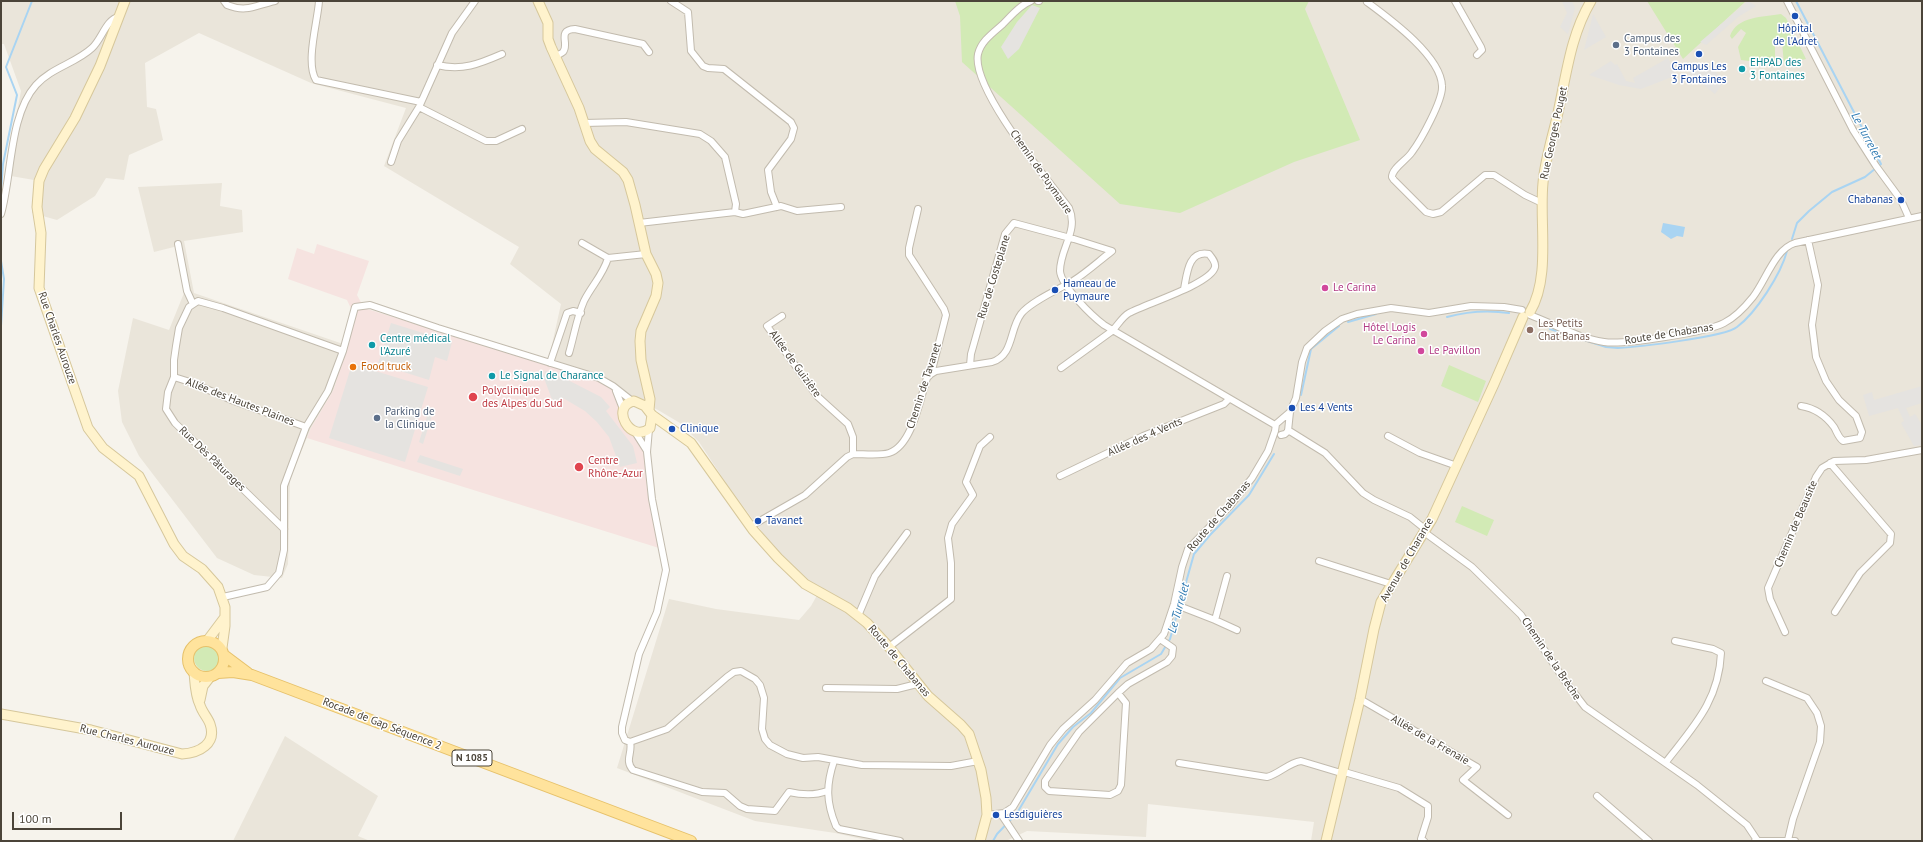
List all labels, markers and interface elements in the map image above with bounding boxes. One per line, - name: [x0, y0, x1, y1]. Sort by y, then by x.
- marker: Hôpital de l'Adret: [1790, 11, 1800, 21]
- place label: Hôpital de l'Adret: [1773, 22, 1817, 48]
- place label: Campus des 3 Fontaines: [1624, 32, 1680, 58]
- marker: Campus des 3 Fontaines: [1611, 40, 1621, 50]
- marker: Campus Les 3 Fontaines: [1694, 49, 1704, 59]
- place label: EHPAD des 3 Fontaines: [1750, 56, 1805, 82]
- place label: Campus Les 3 Fontaines: [1671, 60, 1727, 86]
- marker: EHPAD des 3 Fontaines: [1737, 64, 1747, 74]
- street label: Rue Georges Pouget: [1538, 85, 1570, 181]
- water label: Le Turrelet: [1848, 110, 1884, 162]
- street label: Chemin de Puymaure: [1007, 127, 1075, 217]
- place label: Chabanas: [1848, 193, 1893, 207]
- marker: Chabanas: [1896, 195, 1906, 205]
- street label: Rue de Costeplane: [975, 233, 1013, 321]
- place label: Hameau de Puymaure: [1063, 277, 1116, 303]
- place label: Le Carina: [1333, 281, 1376, 295]
- marker: Le Carina: [1320, 283, 1330, 293]
- marker: Hameau de Puymaure: [1050, 285, 1060, 295]
- street label: Rue Charles Aurouze: [35, 290, 79, 386]
- place label: Les Petits Chat'Banas: [1538, 317, 1590, 343]
- street label: Route de Chabanas: [1624, 320, 1714, 348]
- place label: Hôtel Logis Le Carina: [1363, 321, 1416, 347]
- marker: Les Petits Chat'Banas: [1525, 325, 1535, 335]
- street label: Allée de Guizière: [766, 328, 824, 400]
- marker: Hôtel Logis Le Carina: [1419, 329, 1429, 339]
- place label: Centre médical l'Azuré: [380, 332, 451, 358]
- marker: Centre médical l'Azuré: [367, 340, 377, 350]
- street label: Chemin de Tavanet: [904, 341, 944, 431]
- place label: Le Pavillon: [1429, 344, 1480, 358]
- marker: Le Pavillon: [1416, 346, 1426, 356]
- place label: Food truck: [361, 360, 411, 374]
- marker: Food truck: [348, 362, 358, 372]
- place label: Le Signal de Charance: [500, 369, 604, 383]
- marker: Le Signal de Charance: [487, 371, 497, 381]
- street label: Allée des Hautes Plaines: [184, 375, 296, 429]
- place label: Polyclinique des Alpes du Sud: [482, 384, 562, 410]
- marker: Polyclinique des Alpes du Sud: [467, 391, 479, 403]
- place label: Les 4 Vents: [1300, 401, 1353, 415]
- marker: Les 4 Vents: [1287, 403, 1297, 413]
- place label: Parking de la Clinique: [385, 405, 435, 431]
- marker: Parking de la Clinique: [372, 413, 382, 423]
- street label: Allée des 4 Vents: [1106, 415, 1184, 459]
- place label: Clinique: [680, 422, 719, 436]
- street label: Rue Dès Pâturages: [176, 424, 248, 494]
- marker: Clinique: [667, 424, 677, 434]
- place label: Centre Rhône-Azur: [588, 454, 643, 480]
- marker: Centre Rhône-Azur: [573, 461, 585, 473]
- street label: Route de Chabanas: [1185, 478, 1253, 554]
- street label: Chemin de Beausite: [1772, 478, 1820, 570]
- place label: Tavanet: [766, 514, 802, 528]
- marker: Tavanet: [753, 516, 763, 526]
- street label: Avenue de Charance: [1378, 516, 1436, 604]
- water label: Le Turrelet: [1165, 581, 1193, 635]
- street label: Chemin de la Brèche: [1518, 615, 1584, 703]
- street label: Route de Chabanas: [865, 622, 933, 700]
- street label: Rocade de Gap Séquence 2: [321, 695, 443, 753]
- street label: Allée de la Frenaie: [1389, 712, 1471, 768]
- street label: Rue Charles Aurouze: [78, 722, 176, 758]
- road number: N 1085: [452, 750, 492, 766]
- scale bar: [14, 804, 124, 830]
- place label: Lesdiguières: [1004, 808, 1062, 822]
- marker: Lesdiguières: [991, 810, 1001, 820]
- text: 100 m: [19, 811, 52, 826]

